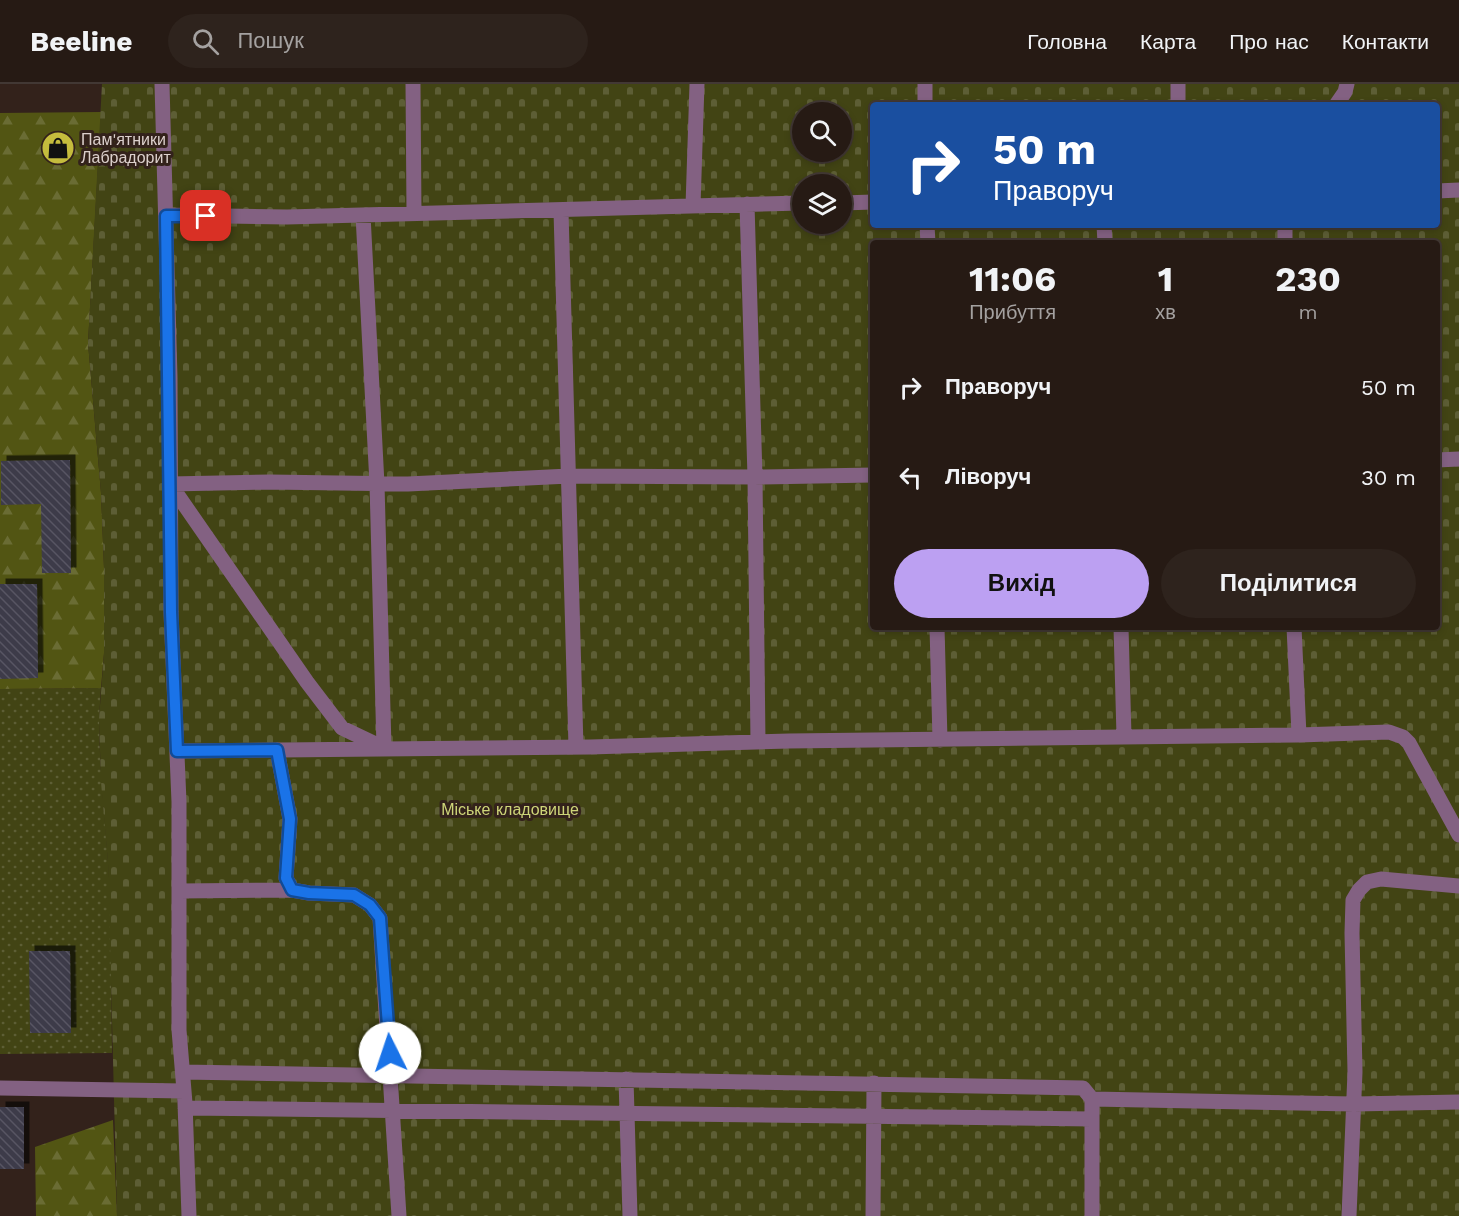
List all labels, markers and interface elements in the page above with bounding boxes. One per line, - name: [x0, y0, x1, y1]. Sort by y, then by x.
- search box: [168, 14, 588, 68]
- text: Beeline: [30, 25, 132, 58]
- icon: search: [189, 25, 222, 58]
- text: Пошук: [237, 28, 304, 53]
- text: Головна: [1027, 29, 1107, 54]
- text: Карта: [1140, 29, 1196, 54]
- text: Про нас: [1229, 29, 1309, 54]
- text: Контакти: [1342, 29, 1429, 54]
- map controls: [792, 102, 852, 234]
- button: search: [792, 102, 852, 162]
- text: 50 m: [993, 125, 1096, 174]
- icon: right: [894, 126, 972, 204]
- shop icon: Пам'ятники Лабрадорит: [40, 130, 76, 166]
- place label: Пам'ятники Лабрадорит: [81, 130, 171, 167]
- button: layers: [792, 174, 852, 234]
- text: Праворуч: [993, 175, 1114, 207]
- pin: [180, 190, 231, 241]
- icon: arrive: [189, 199, 222, 232]
- text: 11:06: [969, 258, 1056, 300]
- text: 1: [1158, 258, 1173, 300]
- text: 230: [1275, 258, 1341, 300]
- text: Прибуття: [969, 300, 1056, 324]
- text: хв: [1155, 300, 1176, 324]
- text: m: [1298, 300, 1317, 324]
- icon: right: [894, 371, 927, 404]
- text: Праворуч: [945, 374, 1051, 399]
- text: 50 m: [1361, 375, 1416, 400]
- icon: left: [894, 461, 927, 494]
- text: Ліворуч: [945, 464, 1031, 489]
- text: 30 m: [1361, 465, 1416, 490]
- button: Вихід: [894, 549, 1149, 618]
- button: Поділитися: [1161, 549, 1416, 618]
- park label: Міське кладовище: [441, 800, 579, 819]
- position arrow: [358, 1021, 422, 1085]

